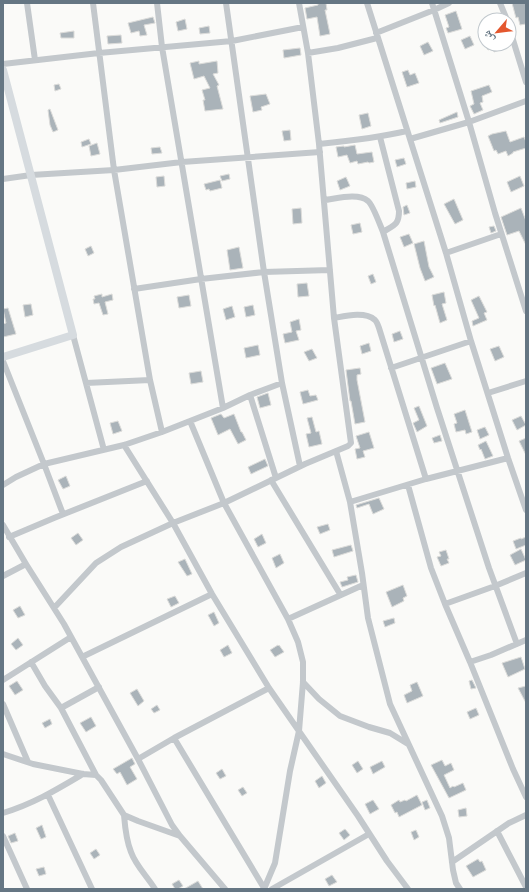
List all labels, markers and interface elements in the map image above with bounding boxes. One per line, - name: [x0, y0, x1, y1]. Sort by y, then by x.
- north arrow: [477, 12, 517, 52]
- text: ش: [479, 27, 498, 45]

